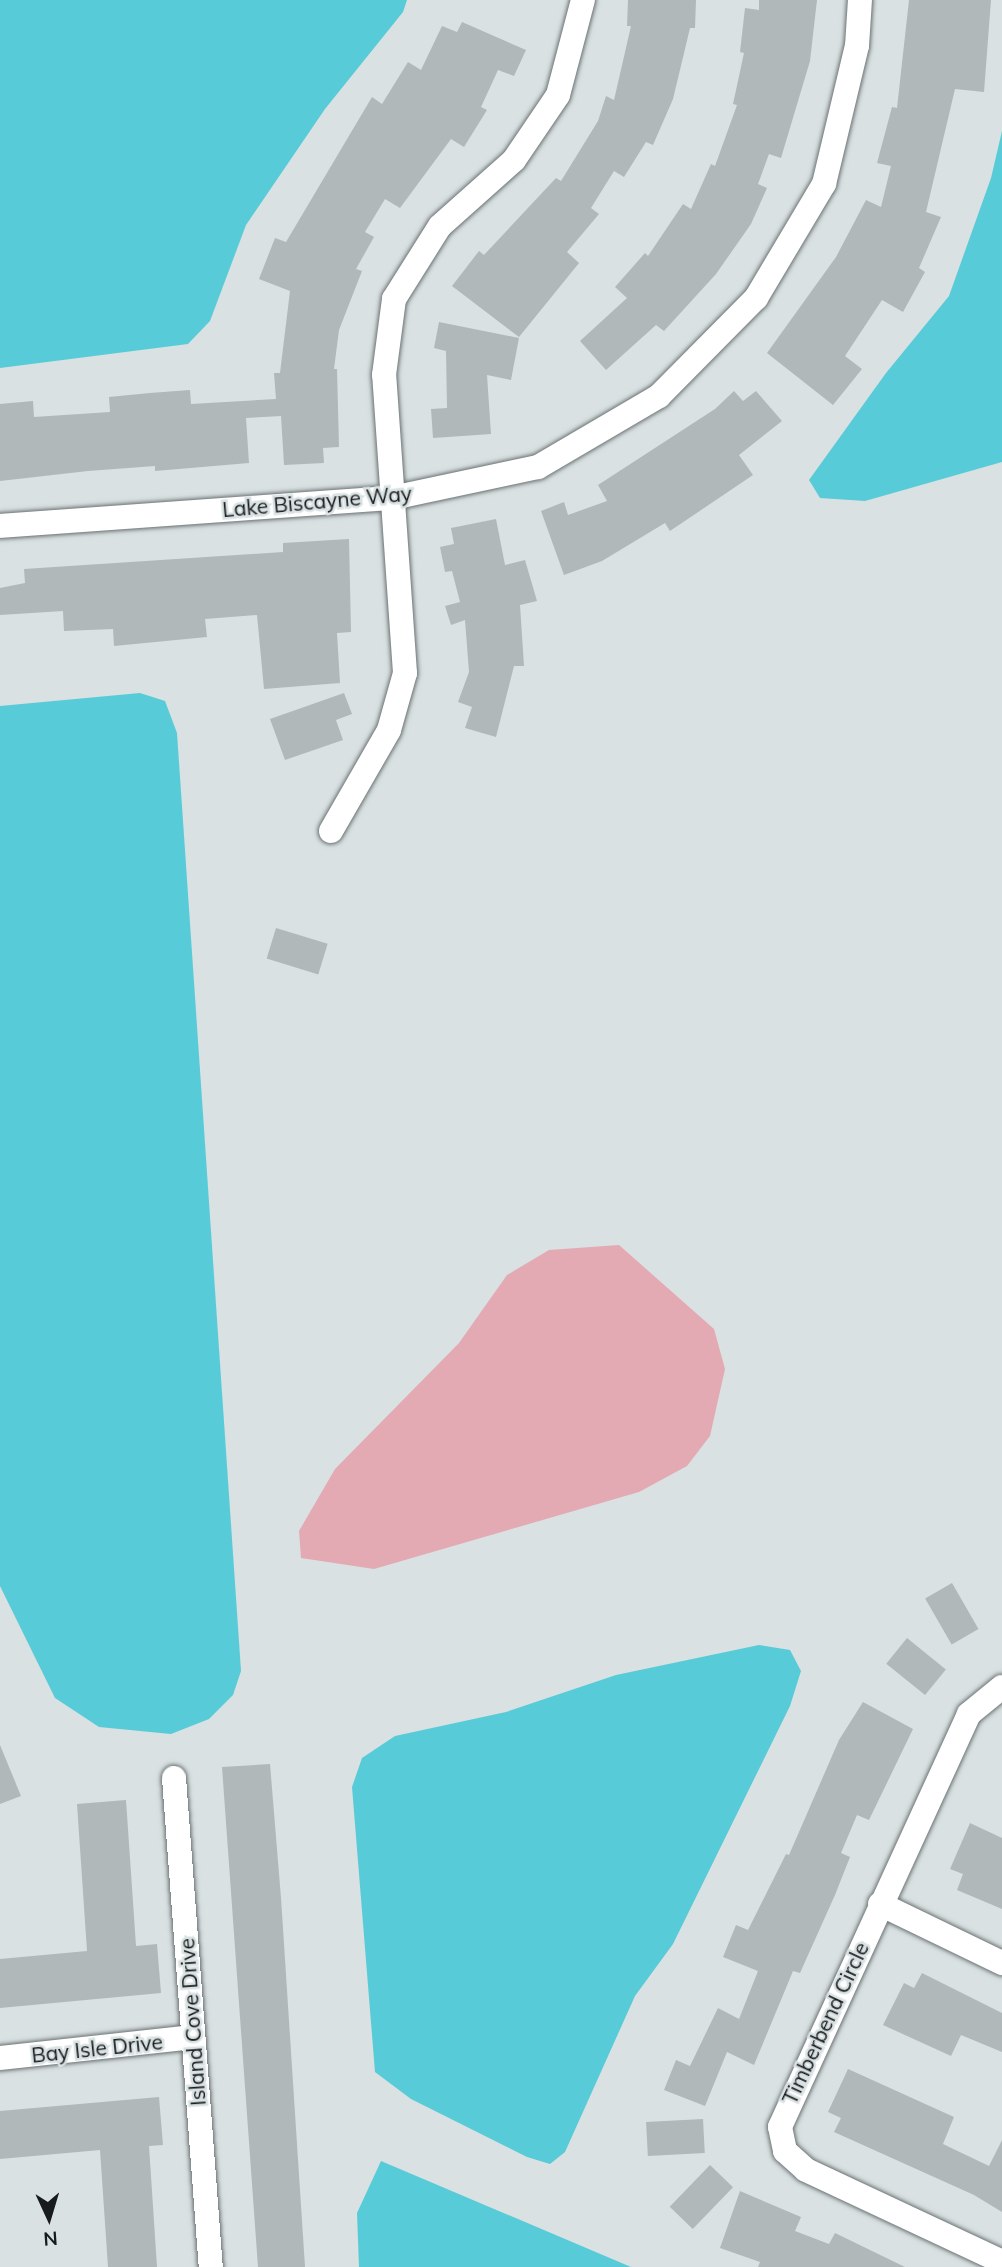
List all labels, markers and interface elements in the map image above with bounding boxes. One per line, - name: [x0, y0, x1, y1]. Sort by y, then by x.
- street label: Lake Biscayne Way: [221, 480, 413, 522]
- street label: Island Cove Drive: [174, 1937, 210, 2107]
- street label: Timberbend Circle: [776, 1938, 874, 2108]
- street label: Bay Isle Drive: [30, 2029, 164, 2067]
- north arrow: [14, 2183, 84, 2253]
- text: N: [42, 2226, 58, 2251]

